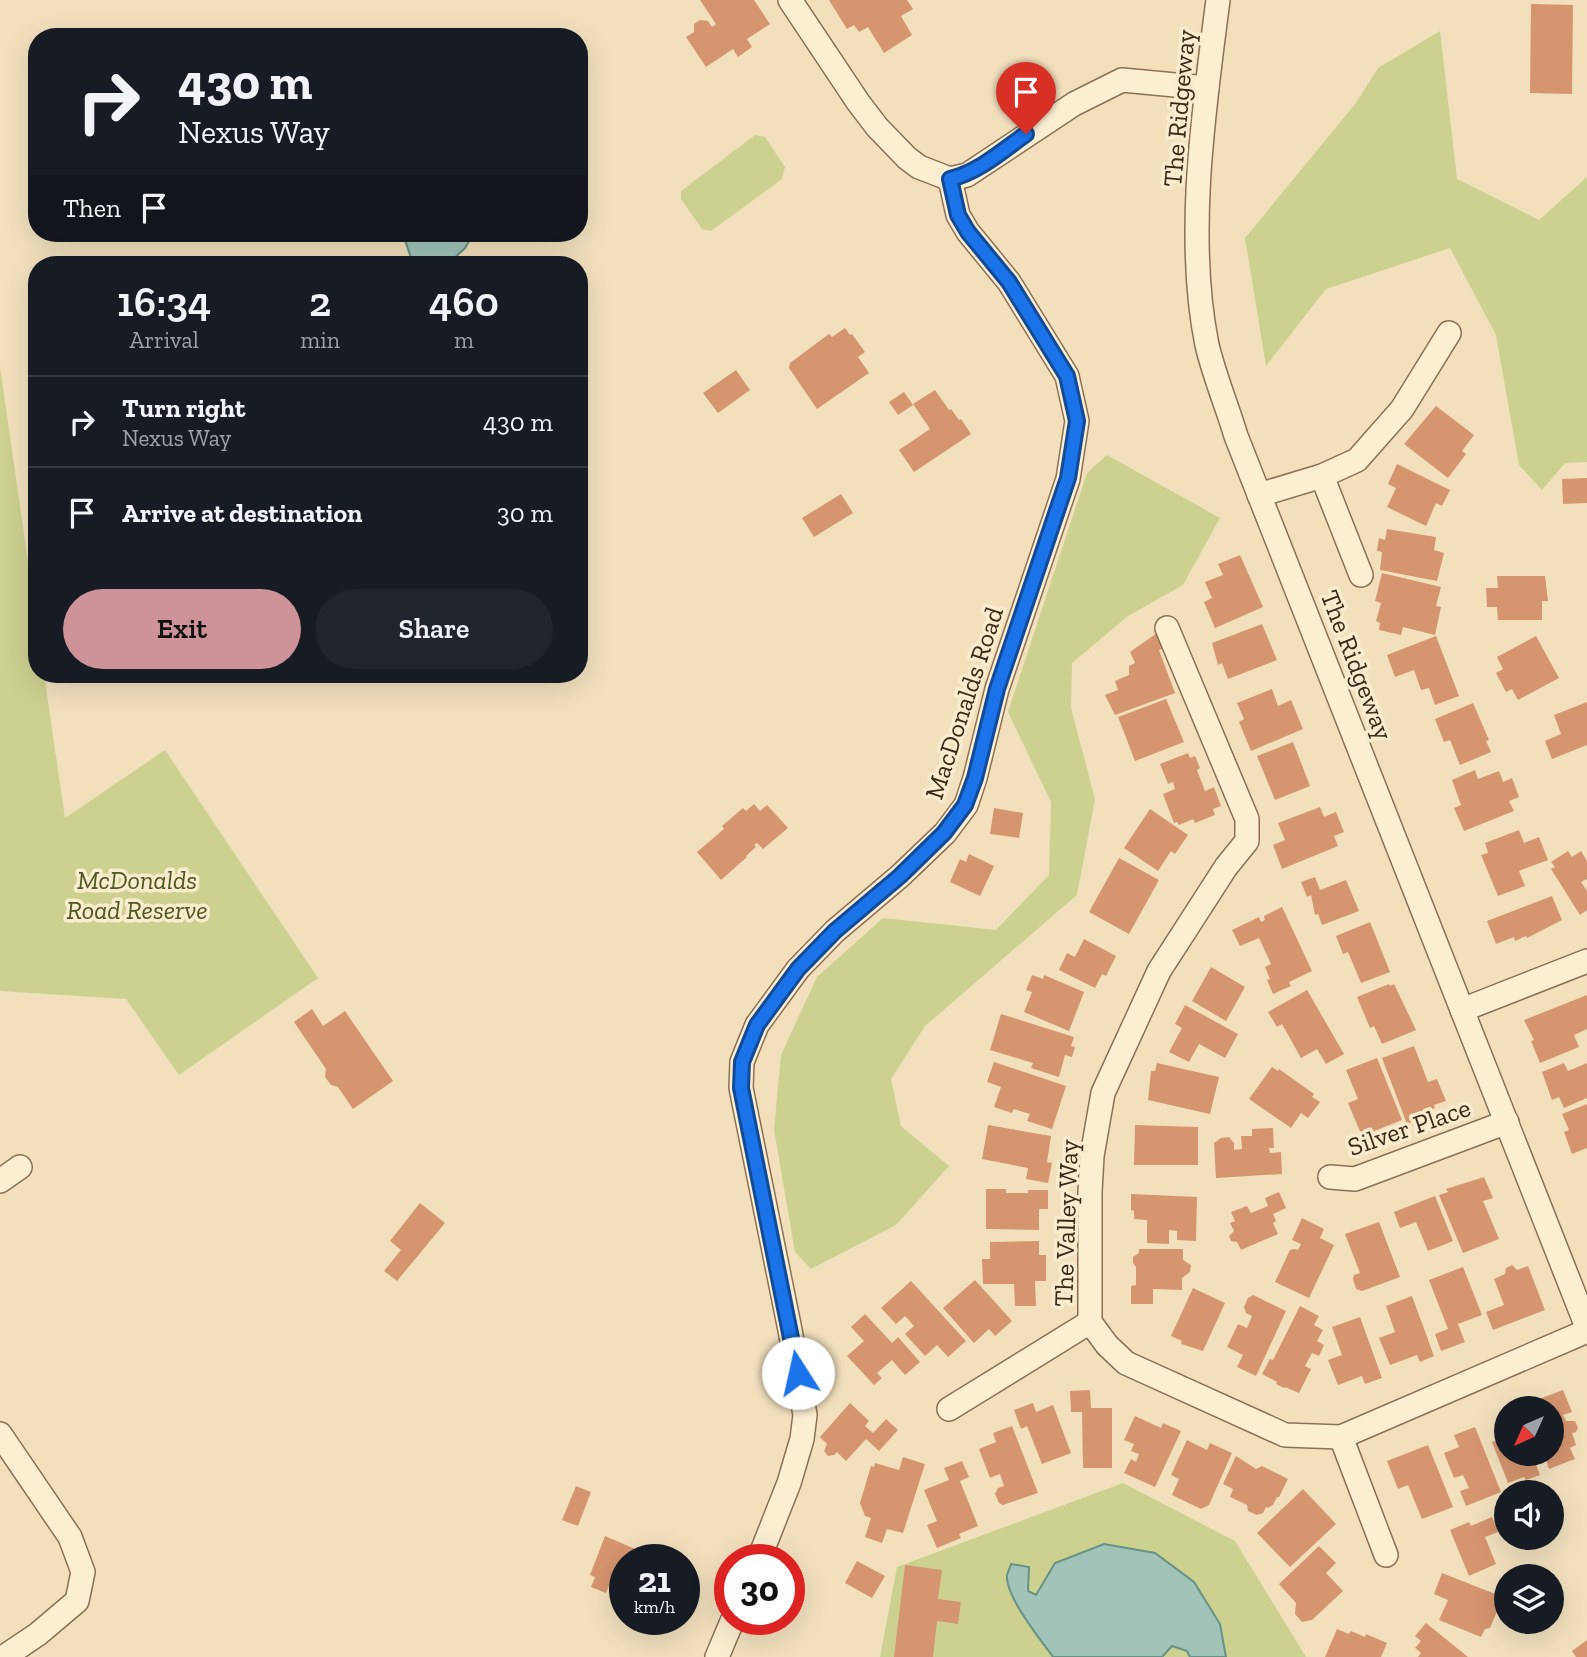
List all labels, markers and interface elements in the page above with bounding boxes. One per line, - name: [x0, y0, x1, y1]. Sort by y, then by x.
- street label: The Ridgeway: [1156, 27, 1202, 188]
- text: 430 m: [178, 53, 312, 112]
- icon: right: [63, 56, 154, 147]
- pin: [996, 62, 1056, 134]
- icon: arrive: [1007, 73, 1045, 111]
- text: Nexus Way: [178, 113, 330, 151]
- icon: arrive: [135, 189, 173, 227]
- text: Then: [63, 192, 121, 224]
- text: 16:34: [117, 276, 211, 327]
- text: 2: [309, 276, 331, 327]
- text: 460: [429, 276, 499, 327]
- text: Arrival: [130, 326, 199, 354]
- text: min: [300, 326, 340, 354]
- text: m: [454, 326, 474, 354]
- text: Turn right: [122, 392, 245, 424]
- icon: right: [63, 403, 101, 441]
- text: 430 m: [483, 406, 553, 438]
- text: Nexus Way: [122, 424, 231, 452]
- icon: arrive: [63, 494, 101, 532]
- text: Arrive at destination: [122, 497, 362, 529]
- text: 30 m: [497, 497, 553, 529]
- street label: The Ridgeway: [1314, 586, 1400, 745]
- button: Exit: [63, 589, 301, 669]
- button: Share: [315, 589, 553, 669]
- street label: MacDonalds Road: [918, 603, 1010, 803]
- park label: McDonalds Road Reserve: [66, 864, 208, 926]
- street label: Silver Place: [1343, 1091, 1475, 1163]
- street label: The Valley Way: [1047, 1138, 1085, 1307]
- position arrow: [761, 1336, 835, 1410]
- north arrow: [1494, 1396, 1564, 1466]
- map controls: [1494, 1396, 1564, 1634]
- button: sound: [1494, 1480, 1564, 1550]
- speed limit sign: 30: [714, 1544, 805, 1635]
- text: 21: [638, 1559, 671, 1601]
- button: layers: [1494, 1564, 1564, 1634]
- text: km/h: [634, 1596, 675, 1618]

